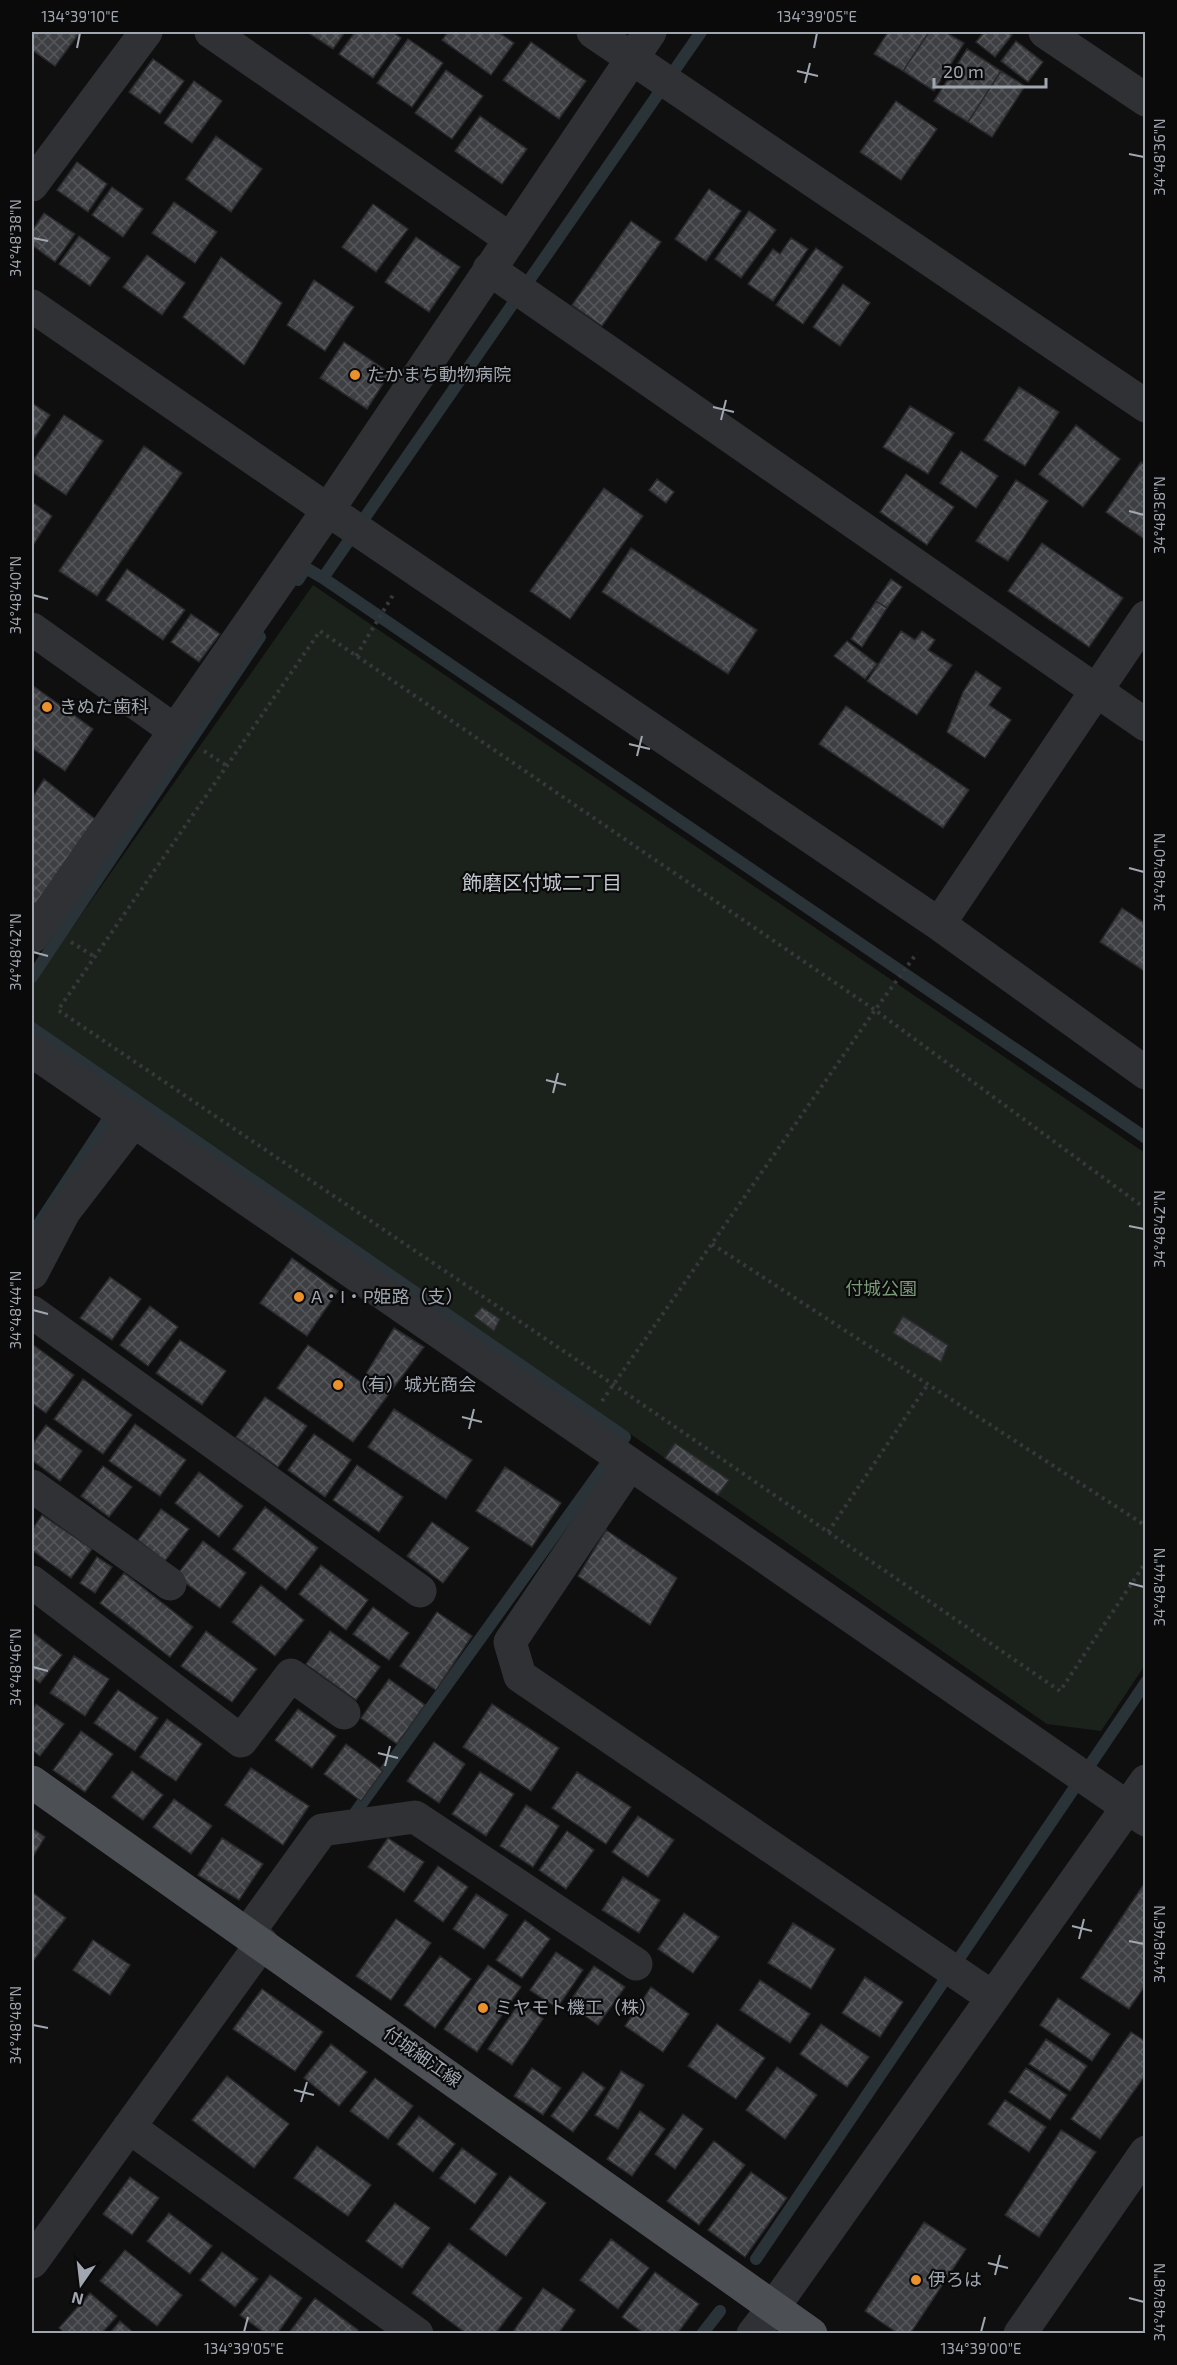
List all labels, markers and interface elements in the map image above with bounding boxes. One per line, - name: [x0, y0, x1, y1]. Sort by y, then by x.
- text: 134°39'10"E: [41, 7, 119, 25]
- text: 134°39'05"E: [777, 7, 857, 25]
- scale bar: [934, 51, 1046, 89]
- text: 20 m: [943, 60, 984, 82]
- text: 34°48'36"N: [1150, 118, 1168, 196]
- text: 34°48'38"N: [6, 199, 24, 277]
- place label: たかまち動物病院: [367, 363, 511, 385]
- marker: たかまち動物病院: [348, 368, 362, 382]
- text: 34°48'38"N: [1150, 476, 1168, 554]
- text: 34°48'40"N: [6, 556, 24, 634]
- place label: きぬた歯科: [59, 695, 149, 717]
- marker: きぬた歯科: [40, 700, 54, 714]
- text: 34°48'40"N: [1150, 833, 1168, 911]
- district label: 飾磨区付城二丁目: [462, 870, 622, 894]
- text: 34°48'42"N: [6, 913, 24, 991]
- text: 34°48'42"N: [1150, 1190, 1168, 1268]
- text: 34°48'44"N: [6, 1271, 24, 1349]
- park label: 付城公園: [845, 1277, 917, 1299]
- place label: A・I・P姫路（支）: [311, 1285, 464, 1307]
- marker: A・I・P姫路（支）: [292, 1290, 306, 1304]
- place label: （有）城光商会: [350, 1373, 476, 1395]
- marker: （有）城光商会: [331, 1378, 345, 1392]
- text: 34°48'44"N: [1150, 1548, 1168, 1626]
- text: 34°48'46"N: [6, 1628, 24, 1706]
- text: 34°48'46"N: [1150, 1905, 1168, 1983]
- text: 34°48'48"N: [6, 1986, 24, 2064]
- place label: ミヤモト機工（株）: [495, 1996, 657, 2018]
- marker: ミヤモト機工（株）: [476, 2001, 490, 2015]
- street label: 付城細江線: [379, 2021, 466, 2091]
- north arrow: [51, 2254, 111, 2314]
- text: 34°48'48"N: [1150, 2263, 1168, 2341]
- place label: 伊ろは: [928, 2268, 982, 2290]
- marker: 伊ろは: [909, 2273, 923, 2287]
- text: N: [69, 2288, 85, 2310]
- text: 134°39'05"E: [204, 2339, 284, 2357]
- text: 134°39'00"E: [941, 2339, 1021, 2357]

